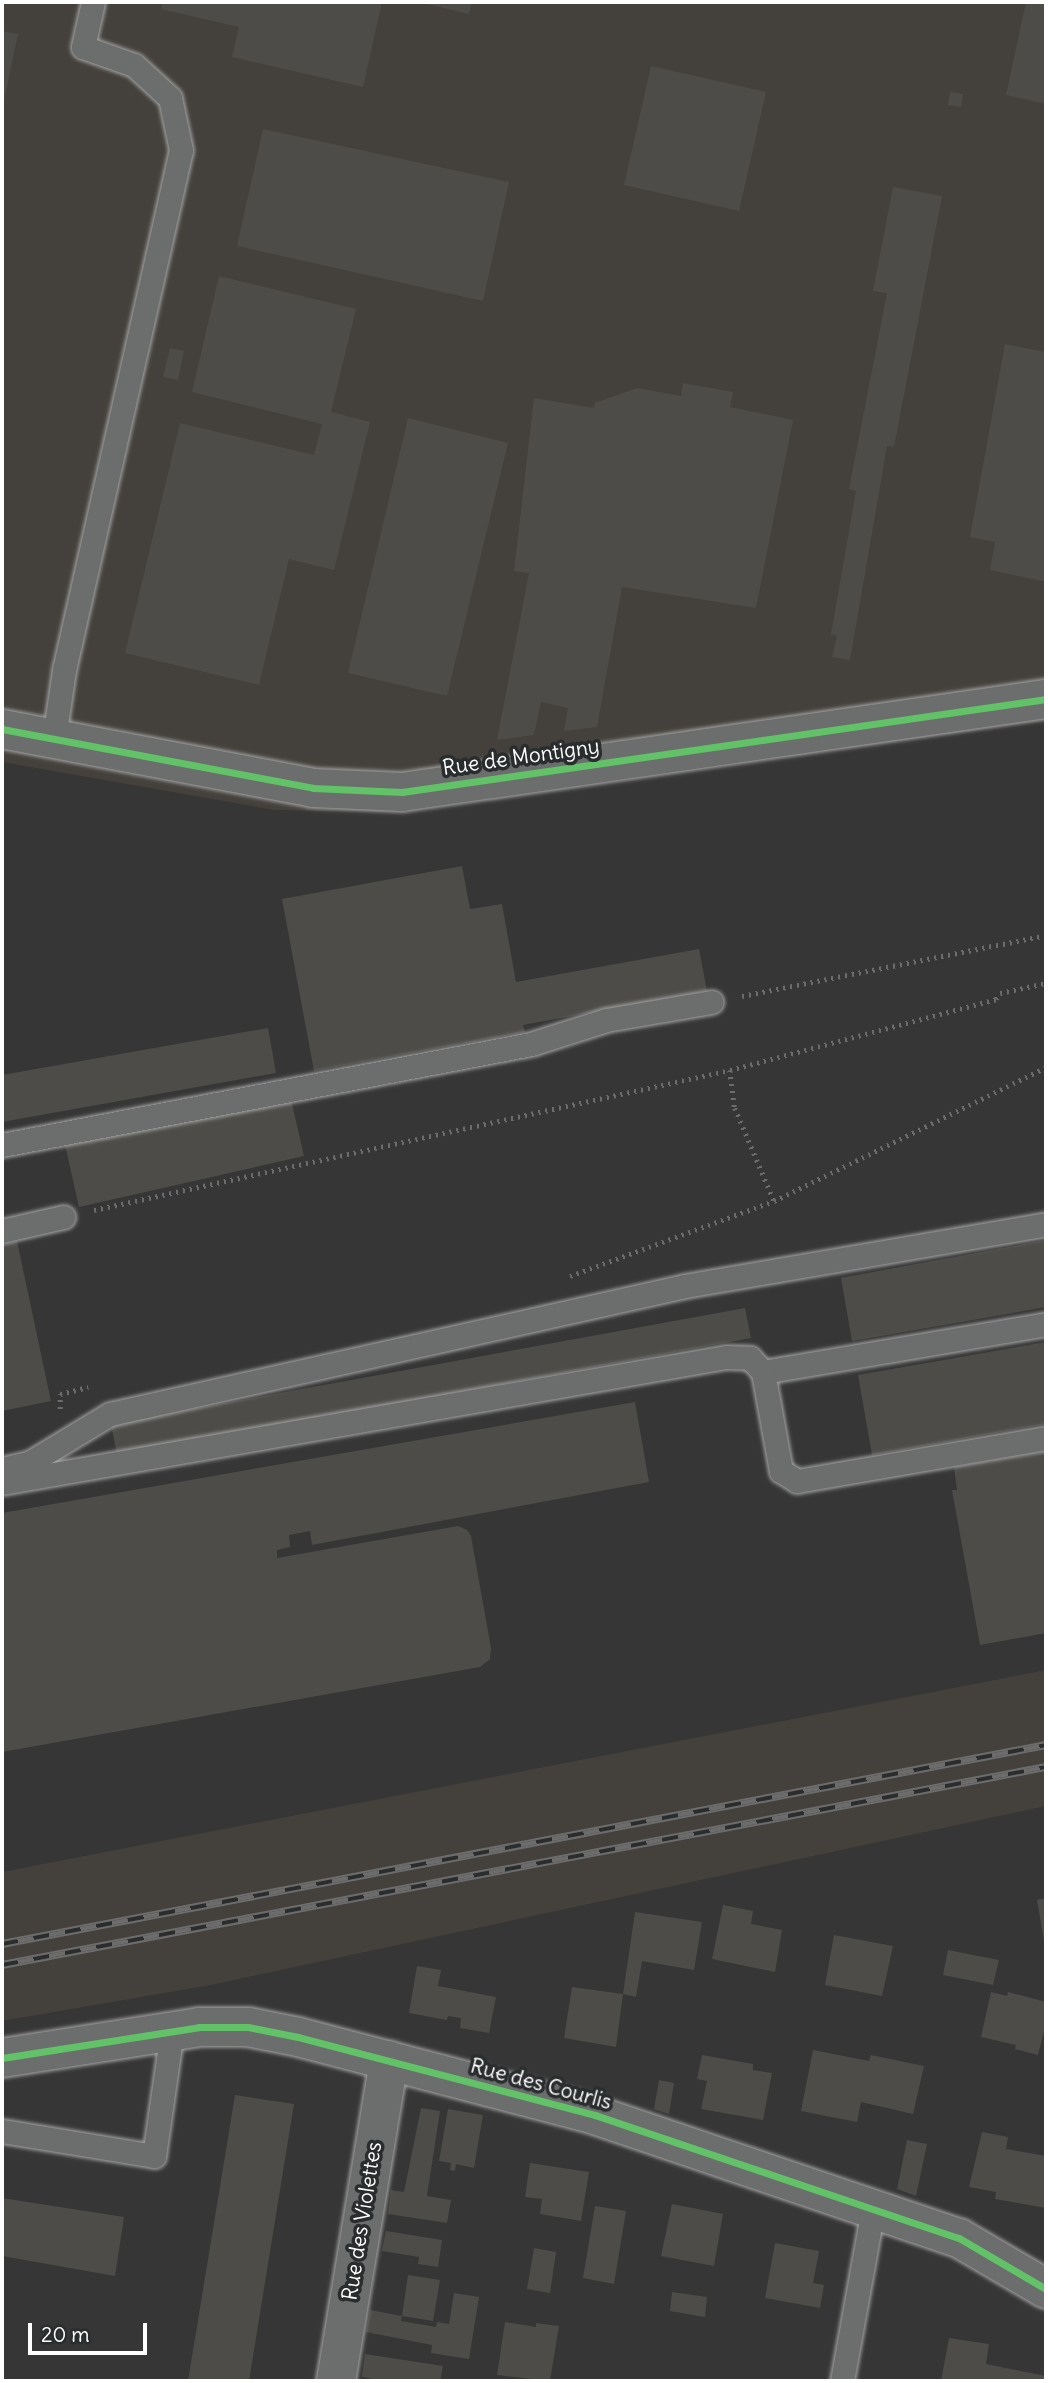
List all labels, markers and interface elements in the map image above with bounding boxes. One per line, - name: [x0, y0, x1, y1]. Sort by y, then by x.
- street label: Rue de Montigny: [441, 734, 601, 780]
- street label: Rue des Courlis: [468, 2053, 614, 2115]
- street label: Rue des Violettes: [337, 2140, 387, 2302]
- scale bar: [32, 2310, 150, 2354]
- text: 20 m: [41, 2321, 90, 2348]

